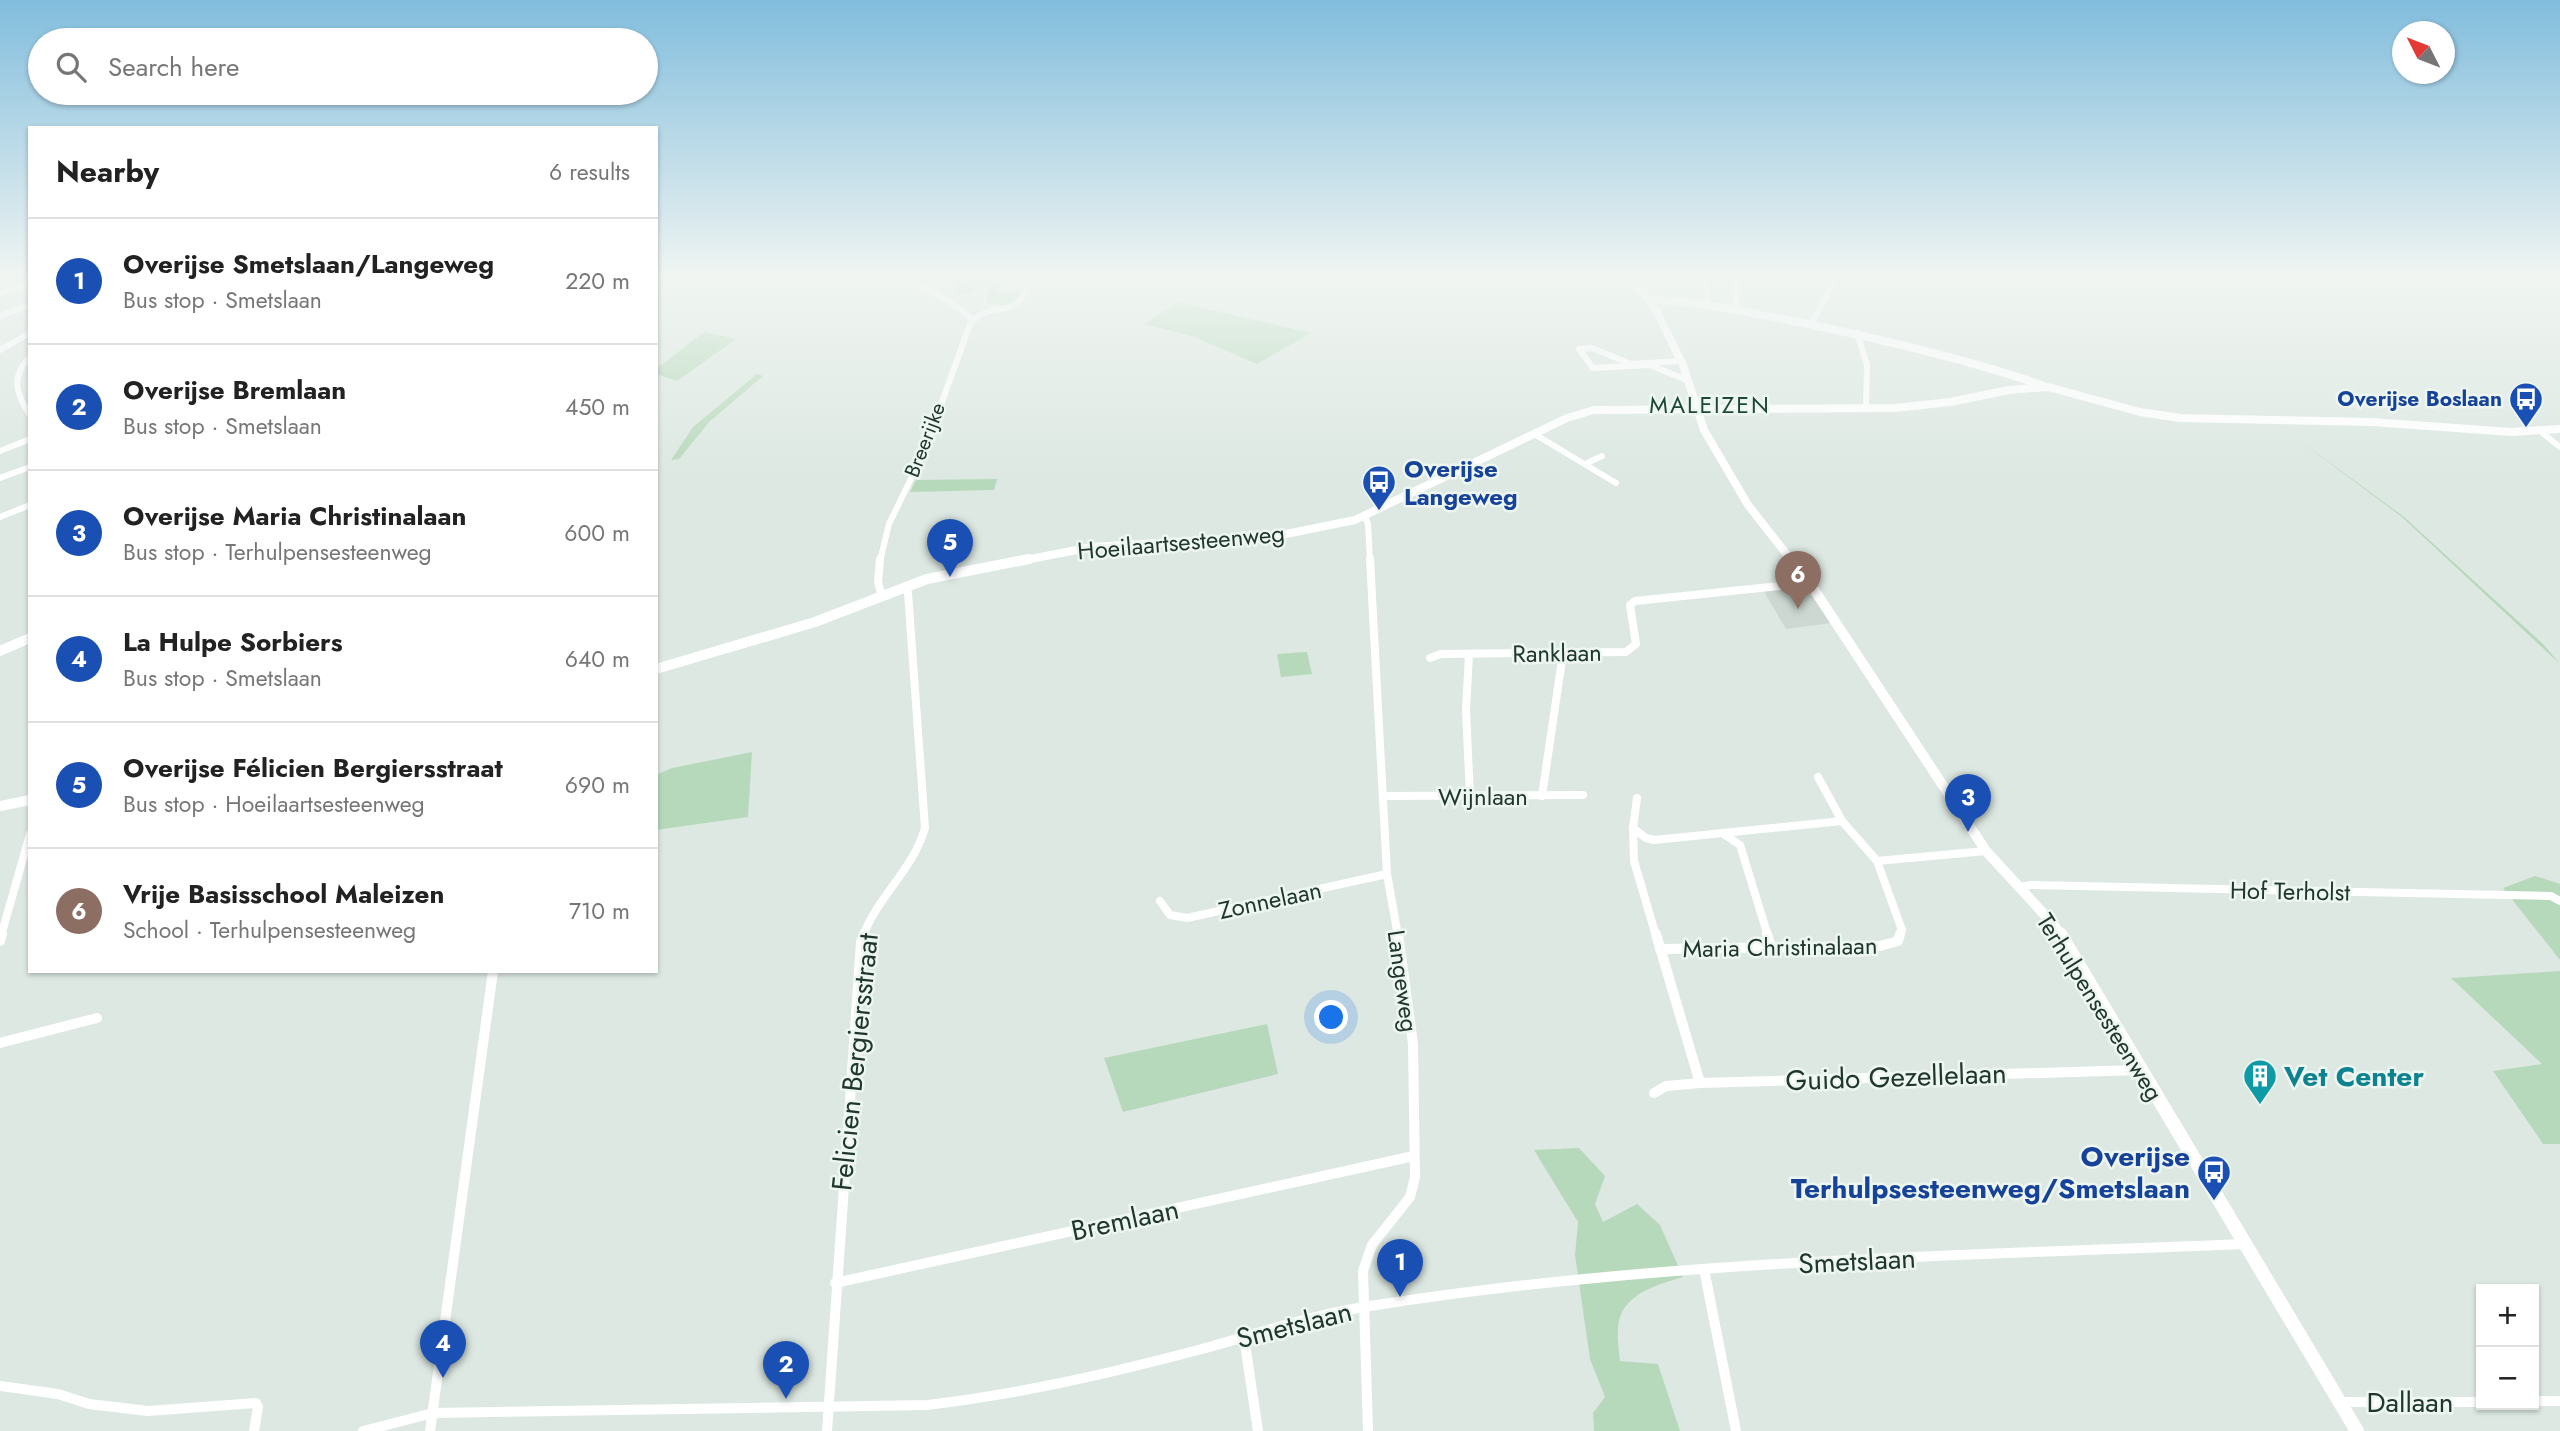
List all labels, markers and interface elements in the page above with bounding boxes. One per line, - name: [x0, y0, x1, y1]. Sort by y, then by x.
- north arrow: [2392, 21, 2455, 84]
- search box: [28, 28, 658, 105]
- icon: search: [52, 48, 90, 86]
- text: Search here: [108, 48, 240, 86]
- text: Nearby: [56, 150, 159, 193]
- text: 6 results: [549, 155, 630, 189]
- text: Overijse Smetslaan/Langeweg: [123, 245, 494, 283]
- text: 1: [73, 264, 85, 298]
- text: 220 m: [565, 264, 630, 298]
- text: Bus stop · Smetslaan: [123, 283, 322, 317]
- text: Overijse Bremlaan: [123, 371, 346, 409]
- bus stop icon: Overijse Boslaan: [2507, 380, 2545, 429]
- place label: Overijse Boslaan: [2337, 384, 2502, 414]
- district label: MALEIZEN: [1649, 388, 1771, 422]
- text: 2: [71, 390, 87, 424]
- text: 450 m: [565, 390, 630, 424]
- street label: Breerijke: [897, 398, 953, 482]
- text: Bus stop · Smetslaan: [123, 409, 322, 443]
- place label: Overijse Langeweg: [1404, 451, 1518, 514]
- bus stop icon: Overijse Langeweg: [1360, 463, 1398, 512]
- text: Overijse Maria Christinalaan: [123, 497, 466, 535]
- street label: Hoeilaartsesteenweg: [1076, 515, 1286, 569]
- text: 3: [72, 516, 86, 550]
- text: 600 m: [564, 516, 630, 550]
- pin: 5: [927, 519, 973, 577]
- text: Bus stop · Terhulpensesteenweg: [123, 535, 432, 569]
- pin: 6: [1775, 551, 1821, 609]
- text: La Hulpe Sorbiers: [123, 623, 343, 661]
- street label: Ranklaan: [1512, 635, 1602, 671]
- text: 4: [71, 642, 87, 676]
- text: 640 m: [565, 642, 630, 676]
- text: Bus stop · Smetslaan: [123, 661, 322, 695]
- text: Overijse Félicien Bergiersstraat: [123, 749, 503, 787]
- text: 5: [72, 768, 86, 802]
- text: 690 m: [565, 768, 630, 802]
- pin: 3: [1945, 774, 1991, 832]
- street label: Wijnlaan: [1438, 779, 1528, 814]
- text: Bus stop · Hoeilaartsesteenweg: [123, 787, 425, 821]
- street label: Zonnelaan: [1215, 872, 1325, 928]
- street label: Hof Terholst: [2230, 872, 2351, 910]
- text: Vrije Basisschool Maleizen: [123, 875, 444, 913]
- text: 6: [71, 894, 87, 928]
- text: 710 m: [569, 894, 630, 928]
- street label: Terhulpensesteenweg: [2028, 906, 2172, 1108]
- text: School · Terhulpensesteenweg: [123, 913, 416, 947]
- street label: Langeweg: [1379, 928, 1427, 1034]
- street label: Maria Christinalaan: [1682, 928, 1878, 966]
- street label: Felicien Bergiersstraat: [821, 931, 889, 1193]
- your location: [1314, 1000, 1348, 1034]
- street label: Guido Gezellelaan: [1785, 1053, 2007, 1101]
- place label: Vet Center: [2283, 1056, 2424, 1097]
- building icon: Vet Center: [2241, 1057, 2279, 1106]
- place label: Overijse Terhulpsesteenweg/Smetslaan: [1791, 1136, 2190, 1209]
- bus stop icon: Overijse Terhulpsesteenweg/Smetslaan: [2195, 1153, 2233, 1202]
- street label: Bremlaan: [1067, 1189, 1183, 1251]
- street label: Smetslaan: [1797, 1237, 1917, 1285]
- pin: 1: [1377, 1239, 1423, 1297]
- map controls: [2476, 1284, 2539, 1410]
- button: +: [2476, 1284, 2539, 1347]
- street label: Smetslaan: [1232, 1291, 1356, 1359]
- pin: 4: [420, 1320, 466, 1378]
- pin: 2: [763, 1341, 809, 1399]
- button: −: [2476, 1347, 2539, 1410]
- street label: Dallaan: [2366, 1382, 2454, 1423]

